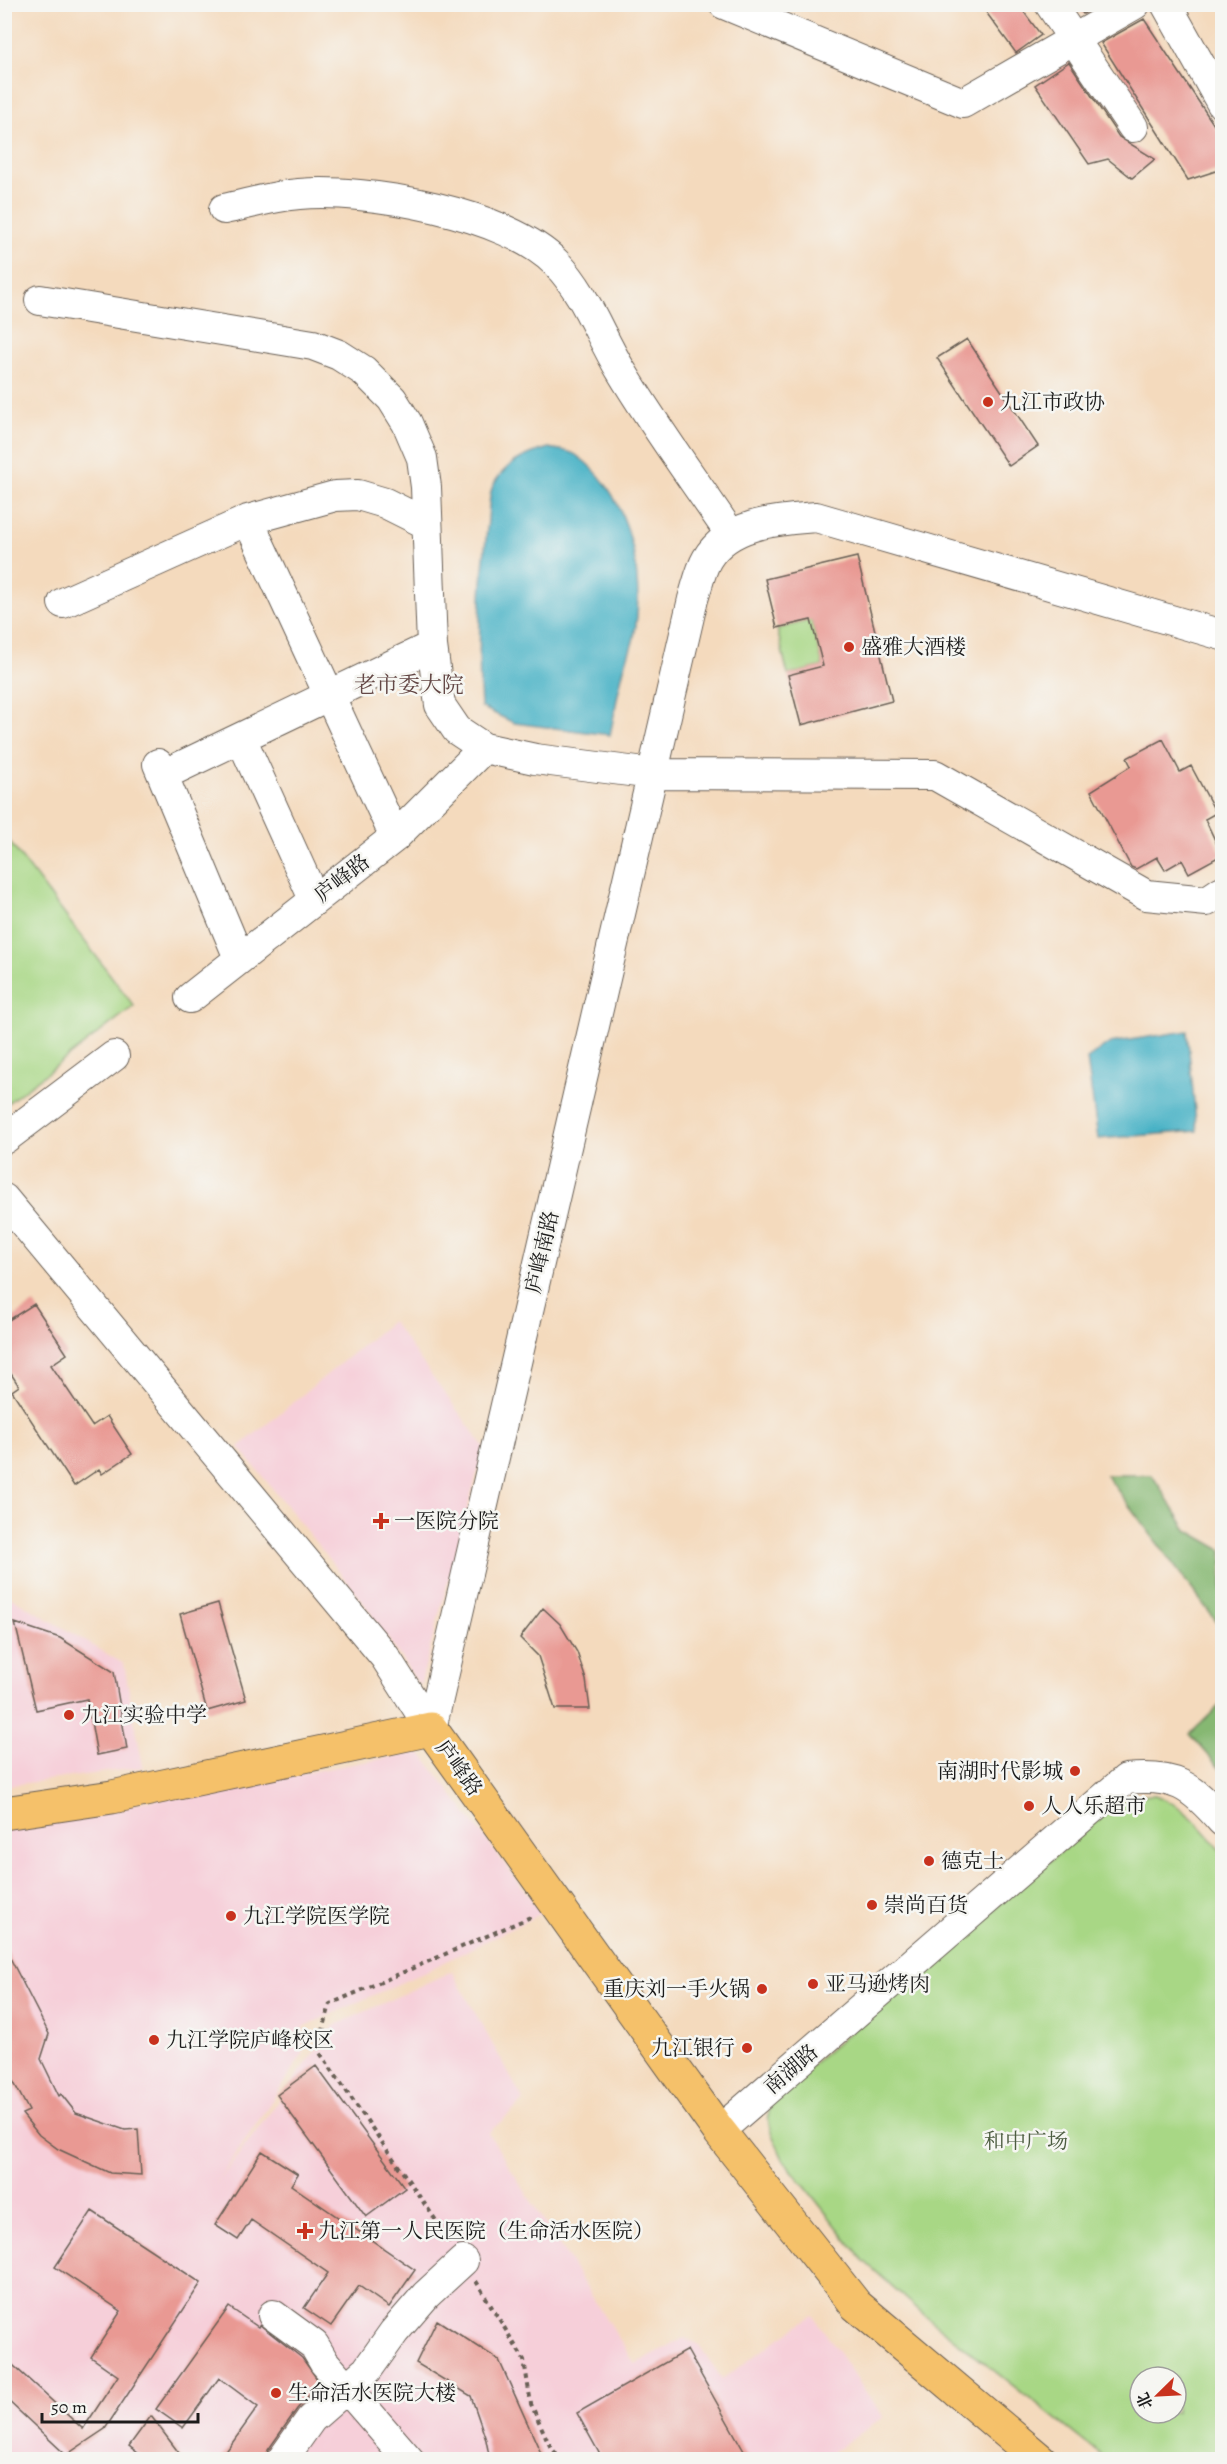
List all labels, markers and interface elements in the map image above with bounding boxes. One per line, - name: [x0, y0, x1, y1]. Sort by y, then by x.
- place label: 九江市政协: [1000, 388, 1105, 416]
- marker: 九江市政协: [981, 395, 995, 409]
- place label: 盛雅大酒楼: [861, 633, 966, 661]
- marker: 盛雅大酒楼: [842, 640, 856, 654]
- district label: 老市委大院: [354, 670, 464, 700]
- street label: 庐峰路: [309, 848, 375, 908]
- street label: 庐峰南路: [519, 1208, 565, 1296]
- place label: 一医院分院: [394, 1507, 499, 1535]
- marker: 一医院分院: [372, 1512, 390, 1530]
- place label: 九江实验中学: [81, 1701, 207, 1729]
- marker: 九江实验中学: [62, 1708, 76, 1722]
- street label: 庐峰路: [429, 1734, 489, 1802]
- place label: 南湖时代影城: [937, 1757, 1063, 1785]
- marker: 南湖时代影城: [1068, 1764, 1082, 1778]
- place label: 人人乐超市: [1041, 1792, 1146, 1820]
- marker: 人人乐超市: [1022, 1799, 1036, 1813]
- place label: 德克士: [941, 1847, 1004, 1875]
- marker: 德克士: [922, 1854, 936, 1868]
- place label: 崇尚百货: [884, 1891, 968, 1919]
- marker: 崇尚百货: [865, 1898, 879, 1912]
- place label: 九江学院医学院: [243, 1902, 390, 1930]
- marker: 九江学院医学院: [224, 1909, 238, 1923]
- place label: 亚马逊烤肉: [825, 1970, 930, 1998]
- place label: 重庆刘一手火锅: [603, 1975, 750, 2003]
- marker: 亚马逊烤肉: [806, 1977, 820, 1991]
- marker: 重庆刘一手火锅: [755, 1982, 769, 1996]
- place label: 九江学院庐峰校区: [166, 2026, 334, 2054]
- marker: 九江学院庐峰校区: [147, 2033, 161, 2047]
- place label: 九江银行: [651, 2034, 735, 2062]
- street label: 南湖路: [758, 2038, 824, 2100]
- marker: 九江银行: [740, 2041, 754, 2055]
- park label: 和中广场: [984, 2127, 1068, 2155]
- place label: 九江第一人民医院（生命活水医院）: [318, 2217, 654, 2245]
- marker: 九江第一人民医院（生命活水医院）: [296, 2222, 314, 2240]
- north arrow: [1128, 2365, 1188, 2425]
- place label: 生命活水医院大楼: [288, 2379, 456, 2407]
- scale bar: [42, 2386, 198, 2424]
- marker: 生命活水医院大楼: [269, 2386, 283, 2400]
- text: 北: [1132, 2389, 1159, 2412]
- text: 50 m: [51, 2395, 87, 2419]

